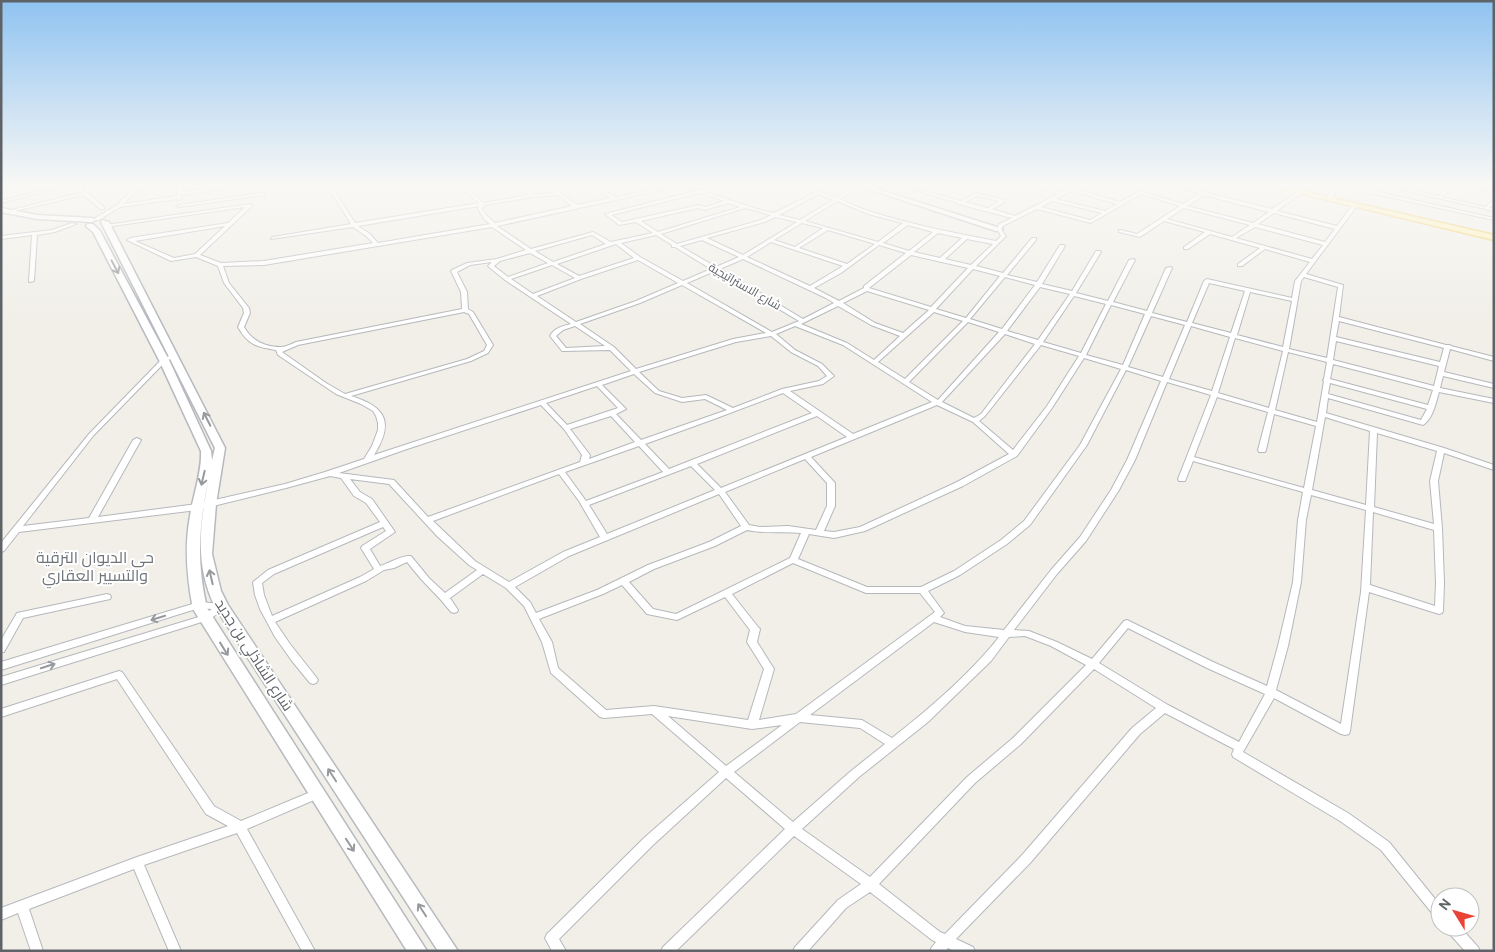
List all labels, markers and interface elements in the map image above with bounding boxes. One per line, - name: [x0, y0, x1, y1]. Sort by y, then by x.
- street label: شارع الاستراتيجية: [705, 259, 784, 314]
- one-way arrow: [110, 260, 120, 275]
- one-way arrow: [202, 412, 212, 427]
- one-way arrow: [198, 470, 207, 486]
- district label: حي الديوان الترقية والتسيير العقاري: [36, 548, 154, 589]
- one-way arrow: [206, 570, 215, 586]
- street label: شارع الشاذلي بن جديد: [209, 596, 297, 716]
- one-way arrow: [151, 614, 167, 623]
- one-way arrow: [220, 642, 230, 656]
- one-way arrow: [39, 661, 55, 671]
- one-way arrow: [327, 768, 337, 782]
- one-way arrow: [344, 838, 355, 852]
- north arrow: [1430, 887, 1480, 937]
- text: N: [1434, 895, 1455, 914]
- one-way arrow: [417, 903, 427, 917]

